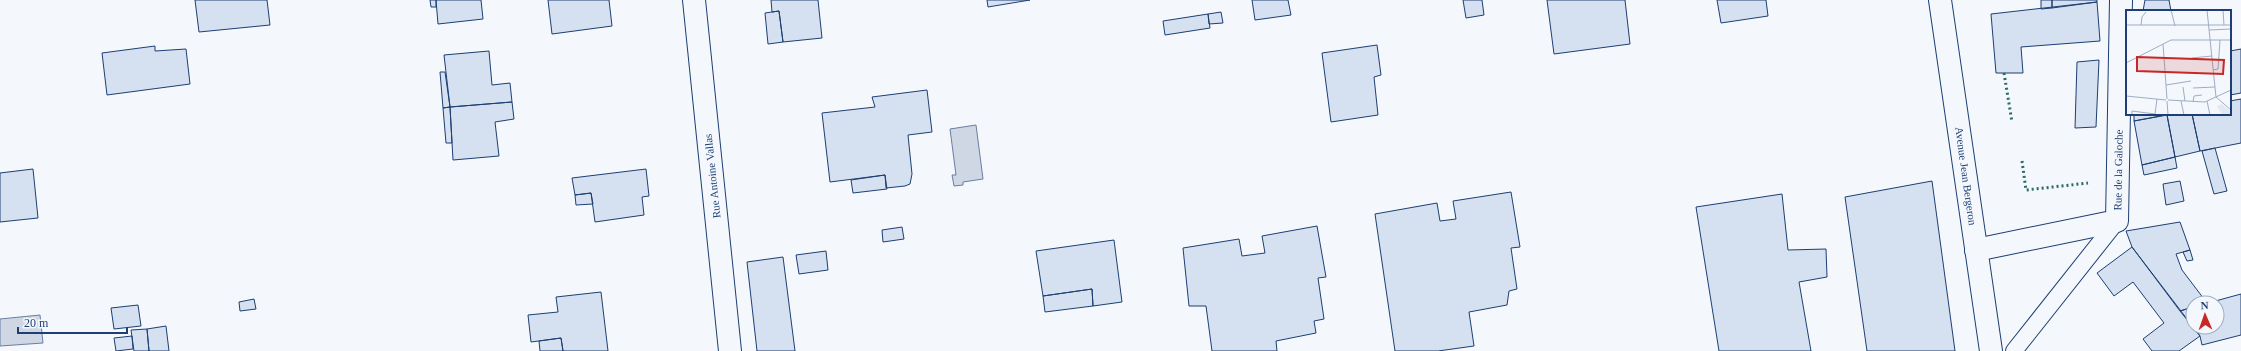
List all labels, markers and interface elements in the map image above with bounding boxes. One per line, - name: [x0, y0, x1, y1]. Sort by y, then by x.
- inset map: [2126, 10, 2231, 115]
- street label: Avenue Jean Bergeron: [1953, 126, 1979, 226]
- street label: Rue de la Galoche: [2111, 129, 2125, 211]
- street label: Rue Antoine Vallas: [702, 133, 722, 219]
- north arrow: [2185, 295, 2225, 335]
- text: N: [2200, 299, 2209, 311]
- scale bar: [18, 309, 127, 335]
- text: 20 m: [24, 316, 49, 330]

